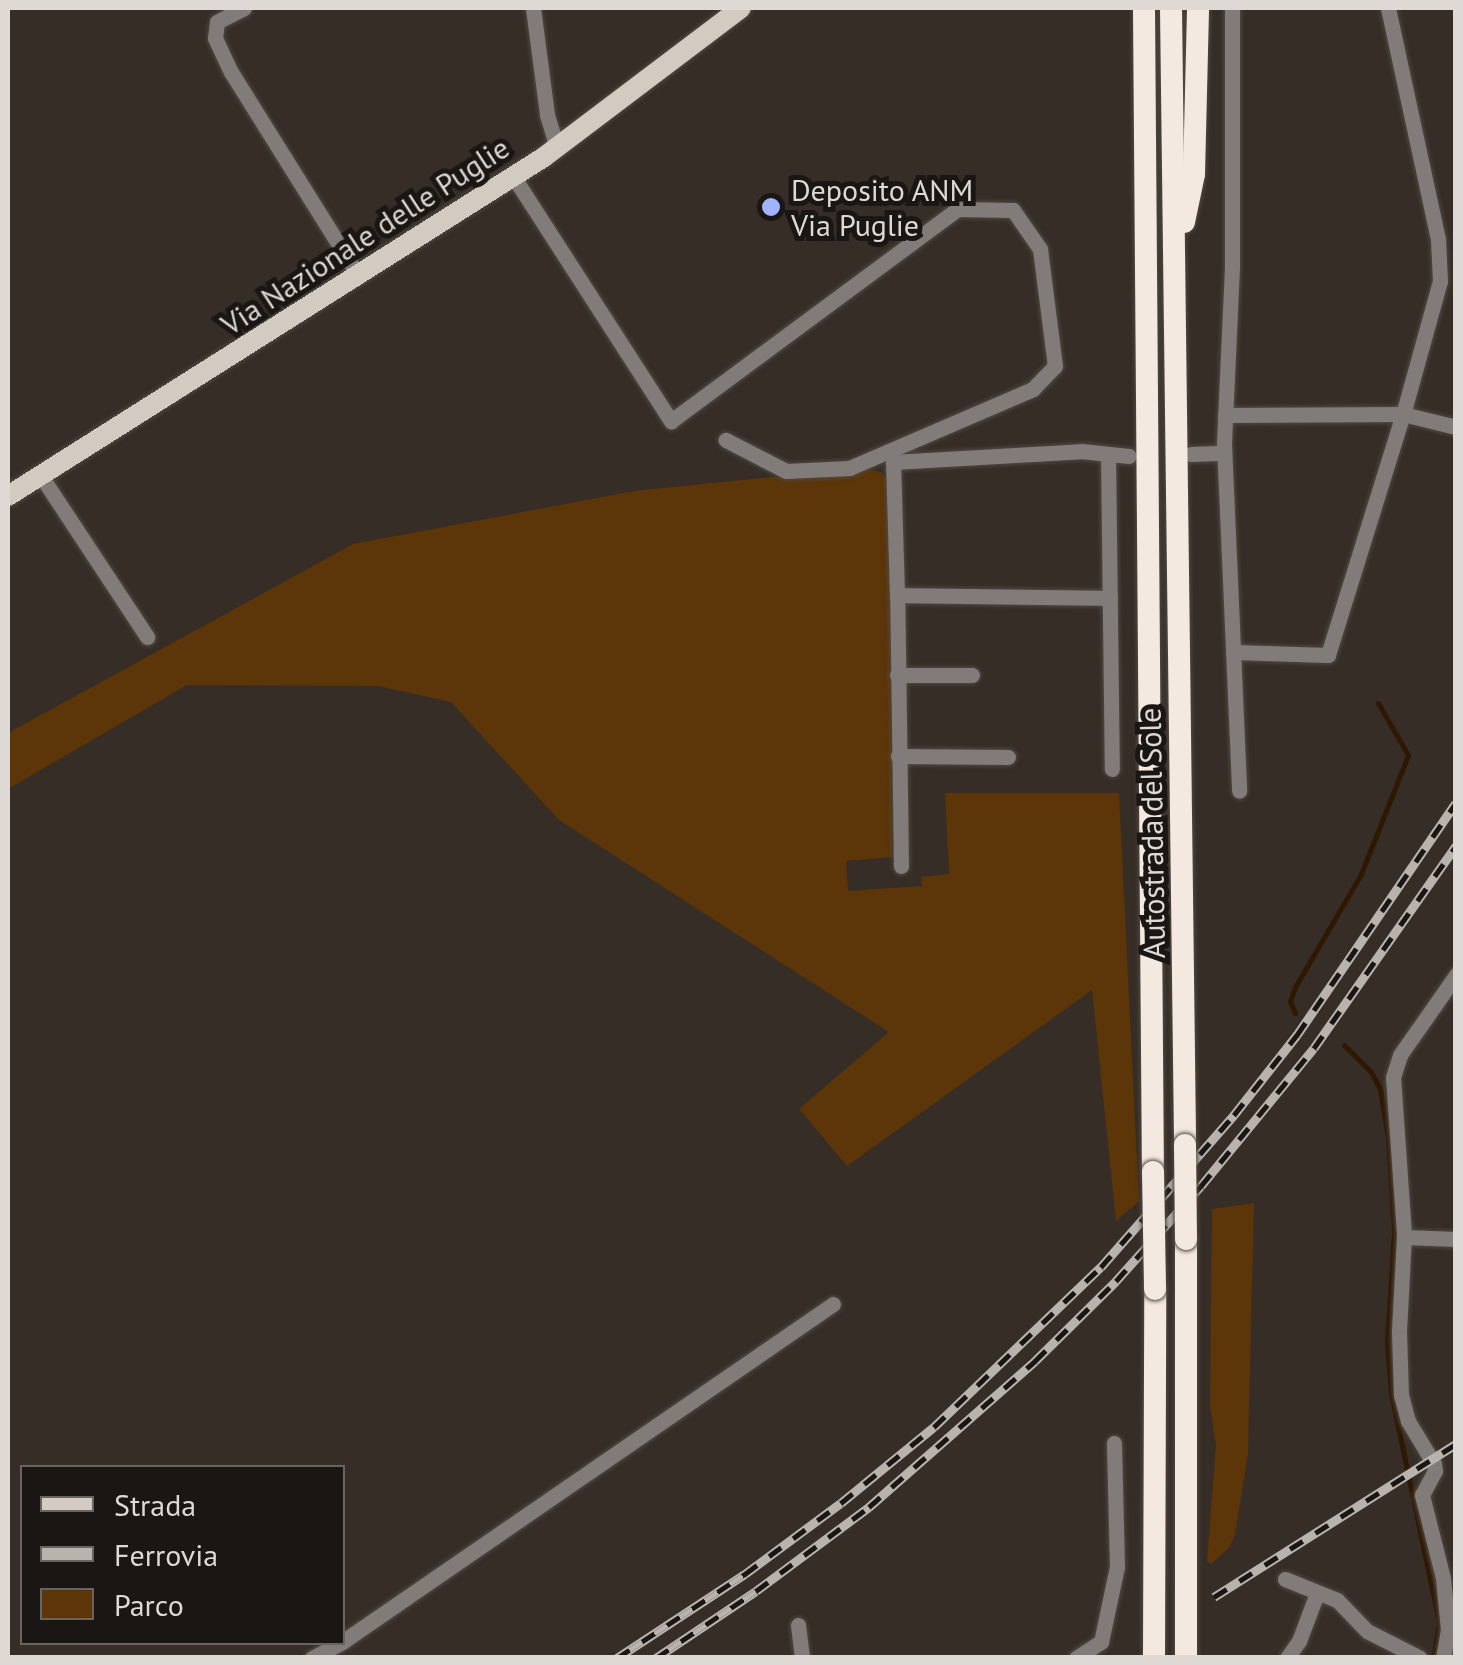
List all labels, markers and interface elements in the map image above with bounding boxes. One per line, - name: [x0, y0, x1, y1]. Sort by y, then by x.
- street label: Via Nazionale delle Puglie: [214, 129, 516, 343]
- place label: Deposito ANM Via Puglie: [791, 172, 974, 242]
- marker: Deposito ANM Via Puglie: [760, 196, 782, 218]
- street label: Autostrada del Sole: [1132, 707, 1172, 959]
- legend: [20, 1465, 345, 1645]
- text: Strada: [114, 1485, 196, 1524]
- text: Ferrovia: [114, 1535, 218, 1574]
- text: Parco: [114, 1585, 184, 1624]

